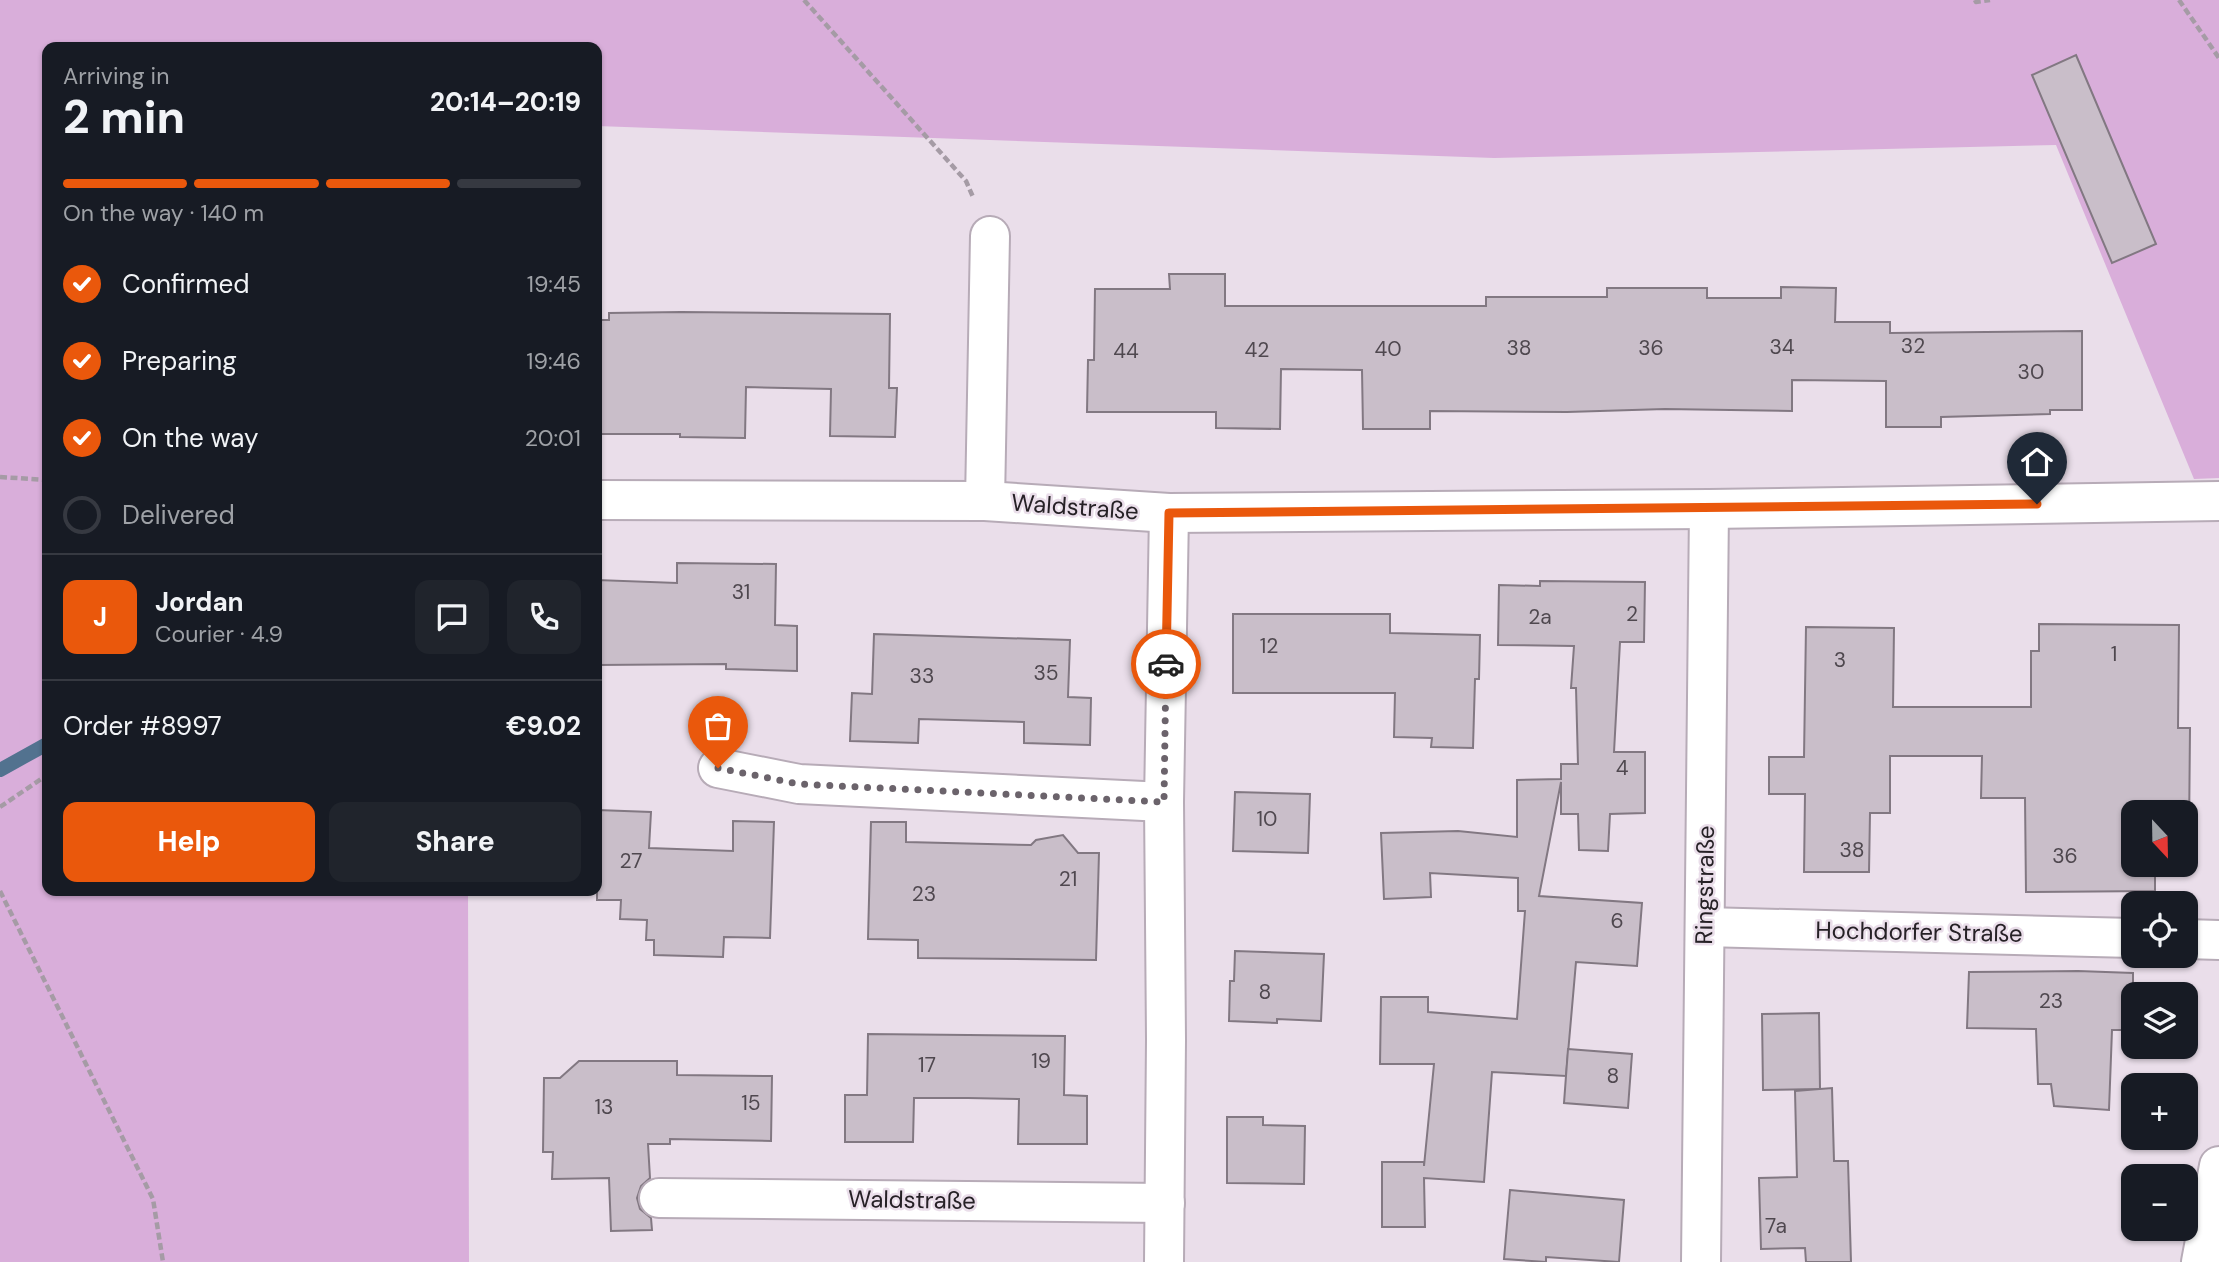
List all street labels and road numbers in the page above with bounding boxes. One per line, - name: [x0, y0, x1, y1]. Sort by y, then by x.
- street label: Waldstraße: [1010, 487, 1140, 526]
- street label: Ringstraße: [1688, 825, 1721, 945]
- street label: Hochdorfer Straße: [1815, 914, 2023, 949]
- street label: Waldstraße: [848, 1183, 976, 1216]

